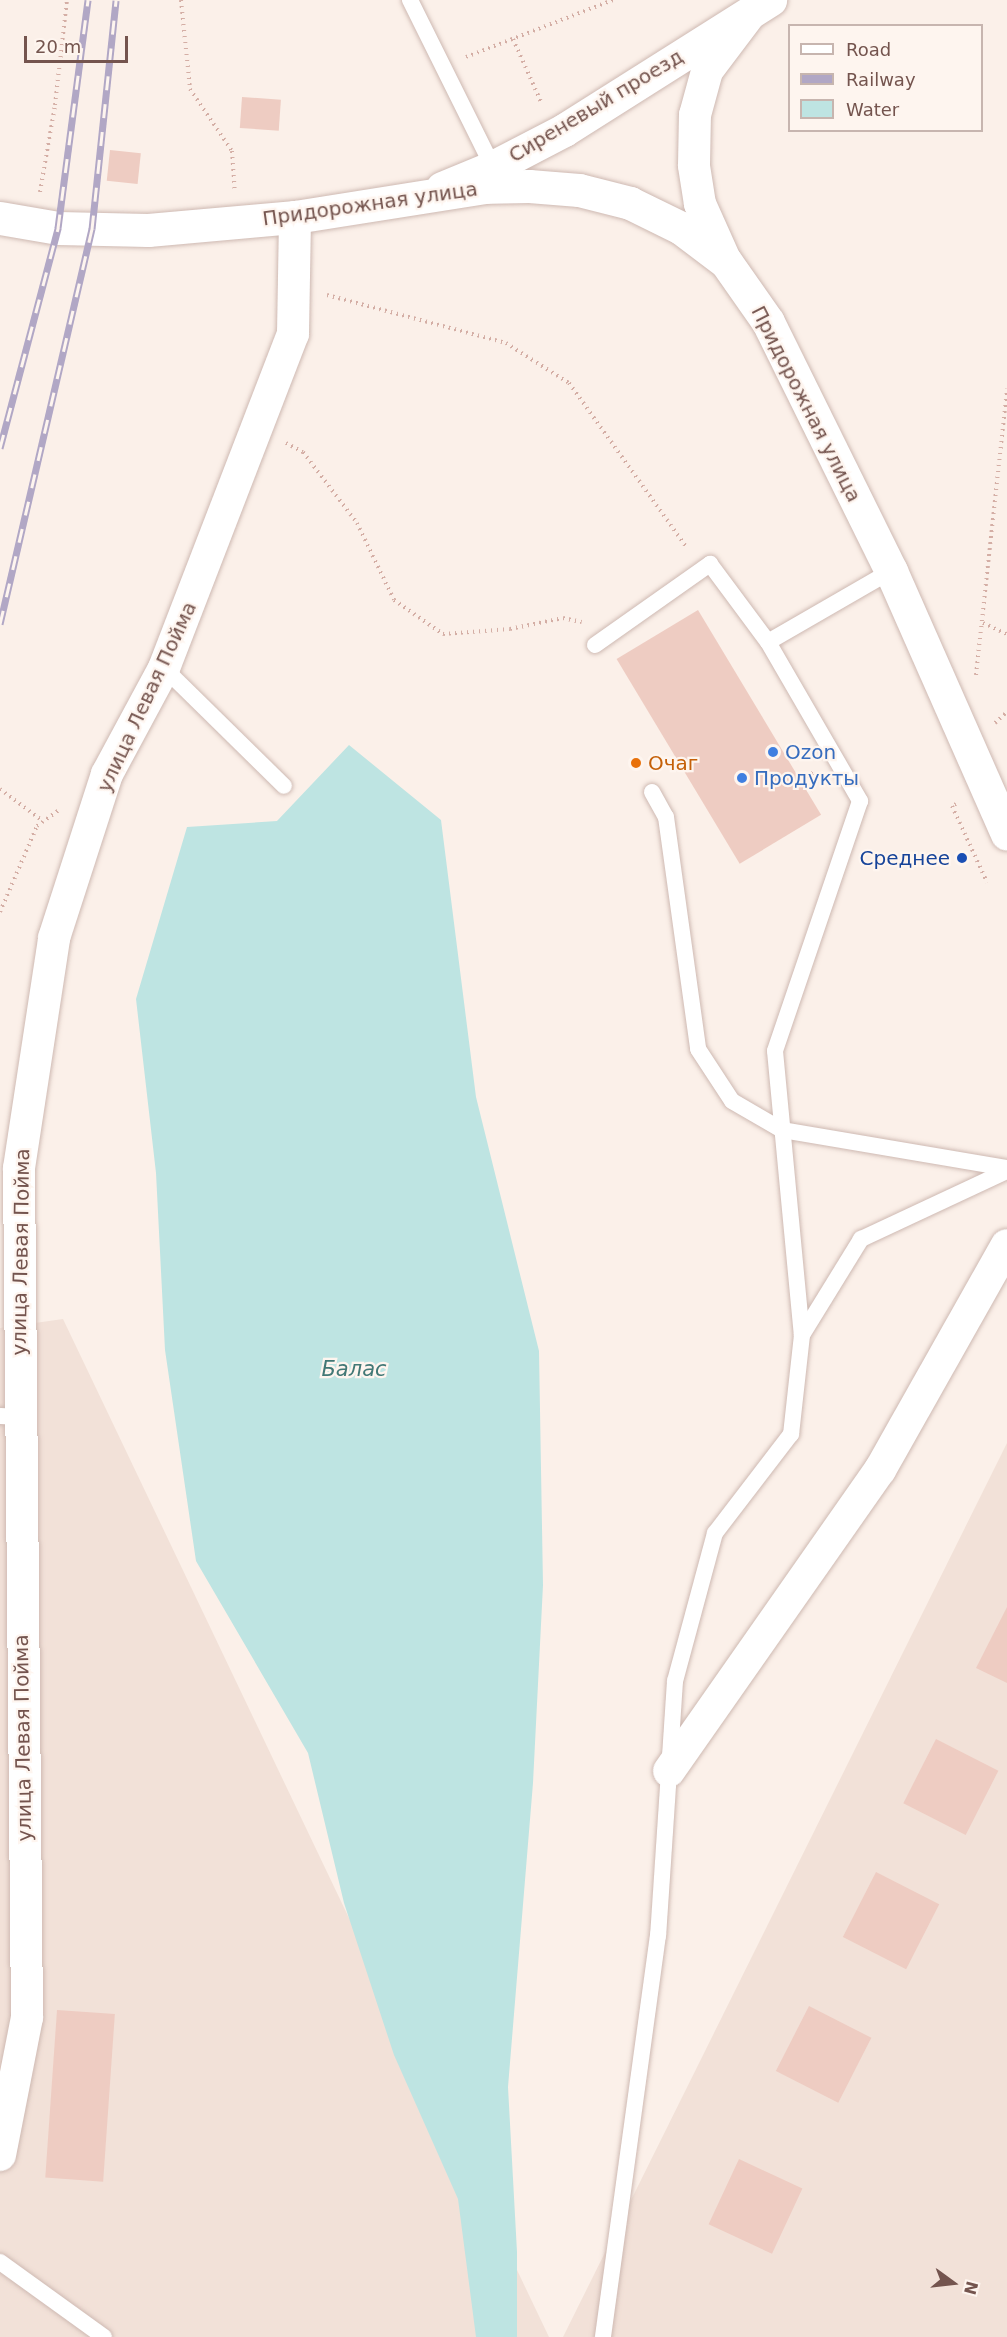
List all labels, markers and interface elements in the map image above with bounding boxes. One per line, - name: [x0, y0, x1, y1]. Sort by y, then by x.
- scale bar: [27, 24, 130, 62]
- legend: [788, 24, 983, 132]
- text: 20 m: [35, 36, 81, 57]
- text: Road: [846, 39, 891, 60]
- street label: Сиреневый проезд: [505, 44, 687, 168]
- text: Railway: [846, 69, 916, 90]
- text: Water: [846, 99, 899, 120]
- street label: Придорожная улица: [261, 177, 479, 231]
- street label: Придорожная улица: [746, 302, 866, 506]
- street label: улица Левая Пойма: [92, 598, 202, 796]
- place label: Ozon: [785, 740, 836, 764]
- marker: Ozon: [766, 745, 780, 759]
- place label: Очаг: [648, 751, 698, 775]
- marker: Очаг: [629, 756, 643, 770]
- place label: Продукты: [754, 766, 859, 790]
- marker: Продукты: [735, 771, 749, 785]
- place label: Среднее: [860, 846, 950, 870]
- marker: Среднее: [955, 851, 969, 865]
- street label: улица Левая Пойма: [7, 1148, 35, 1356]
- water label: Балас: [321, 1356, 387, 1382]
- street label: улица Левая Пойма: [9, 1634, 37, 1842]
- north arrow: [923, 2253, 983, 2313]
- text: N: [960, 2279, 982, 2297]

